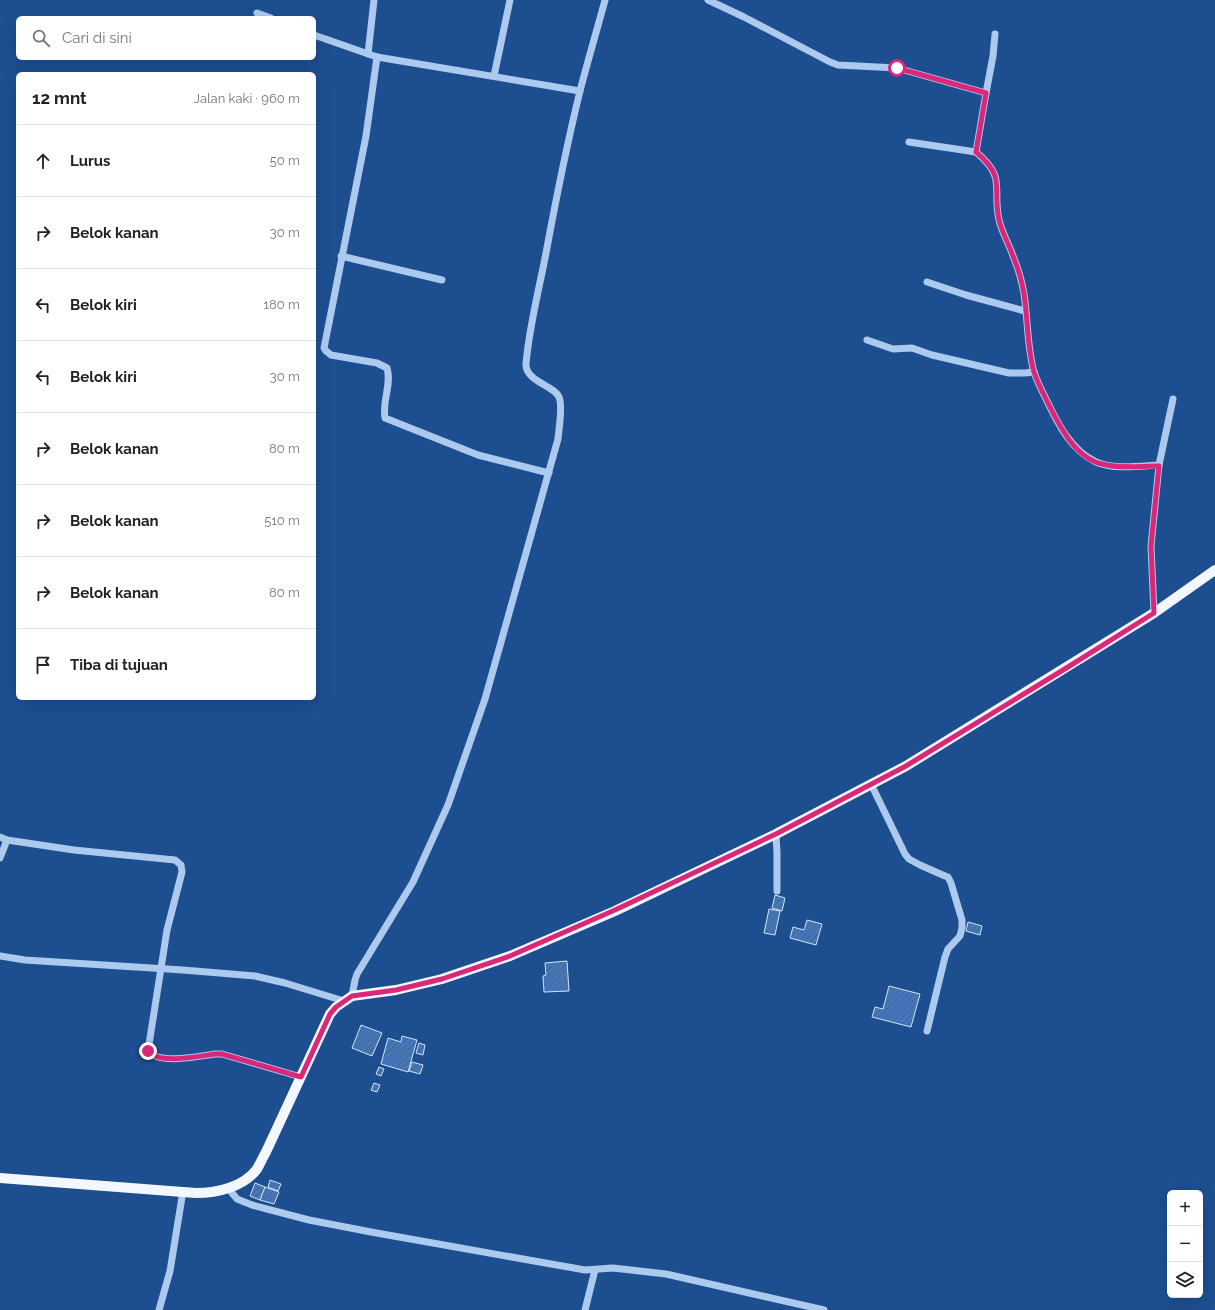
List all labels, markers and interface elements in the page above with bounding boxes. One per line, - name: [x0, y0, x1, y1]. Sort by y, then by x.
- search box: [16, 16, 316, 60]
- icon: search: [30, 27, 52, 49]
- text: Cari di sini: [62, 29, 132, 47]
- route start: [888, 59, 906, 77]
- text: 12 mnt: [32, 88, 87, 108]
- text: Jalan kaki · 960 m: [194, 91, 300, 106]
- icon: ahead: [32, 150, 54, 172]
- text: Lurus: [70, 152, 111, 170]
- text: 50 m: [270, 153, 300, 168]
- icon: right: [32, 222, 54, 244]
- text: Belok kanan: [70, 224, 159, 242]
- text: 30 m: [270, 225, 300, 240]
- icon: left: [32, 294, 54, 316]
- text: Belok kiri: [70, 296, 137, 314]
- text: 180 m: [264, 297, 300, 312]
- icon: left: [32, 366, 54, 388]
- text: Belok kiri: [70, 368, 137, 386]
- text: 30 m: [270, 369, 300, 384]
- icon: right: [32, 438, 54, 460]
- text: Belok kanan: [70, 440, 159, 458]
- text: 80 m: [269, 441, 300, 456]
- icon: right: [32, 510, 54, 532]
- text: Belok kanan: [70, 512, 159, 530]
- text: 510 m: [264, 513, 300, 528]
- icon: right: [32, 582, 54, 604]
- text: Belok kanan: [70, 584, 159, 602]
- text: 80 m: [269, 585, 300, 600]
- icon: arrive: [32, 654, 54, 676]
- text: Tiba di tujuan: [70, 656, 168, 674]
- route end: [139, 1042, 157, 1060]
- map controls: [1167, 1190, 1203, 1298]
- button: +: [1167, 1190, 1203, 1226]
- button: −: [1167, 1226, 1203, 1262]
- button: layers: [1167, 1262, 1203, 1298]

